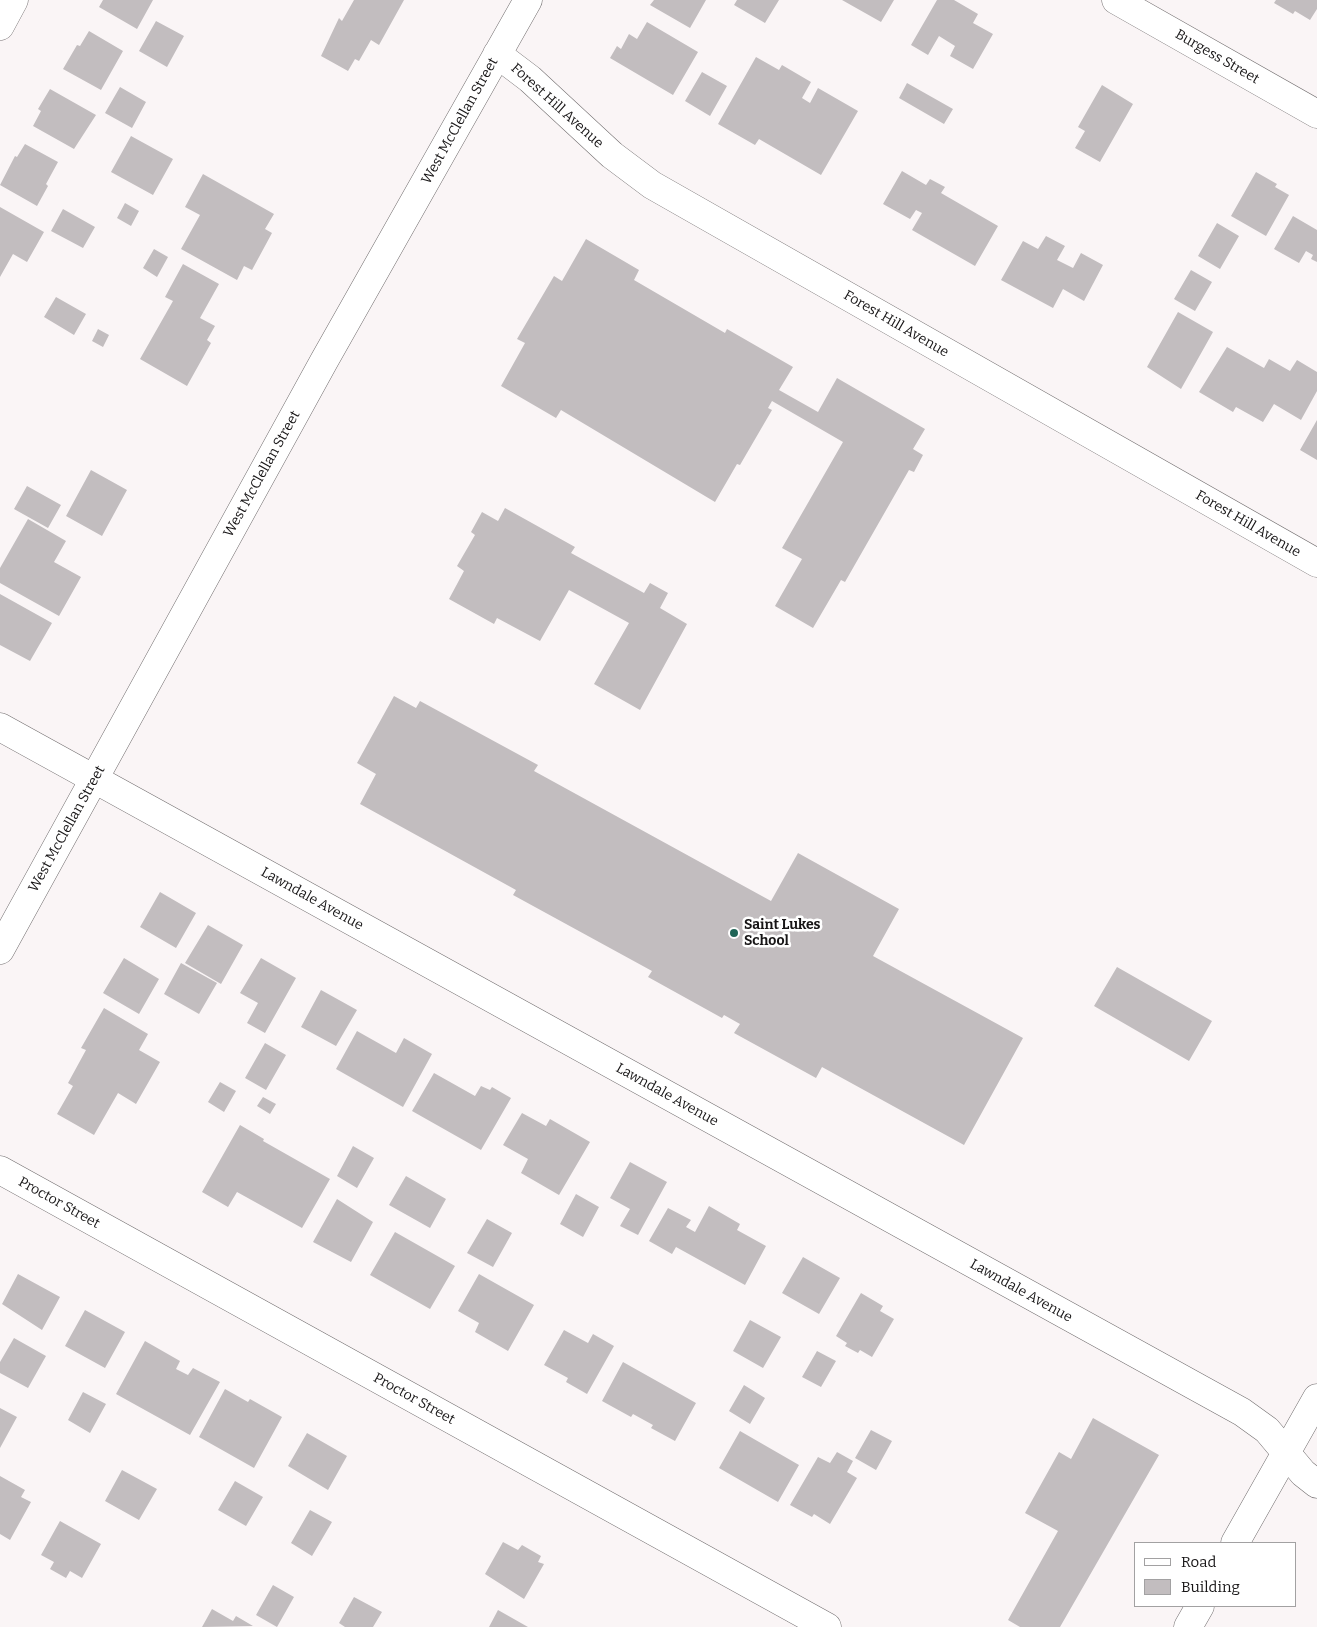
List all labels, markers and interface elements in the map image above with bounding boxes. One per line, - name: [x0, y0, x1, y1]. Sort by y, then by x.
- street label: Burgess Street: [1172, 26, 1262, 88]
- street label: West McClellan Street: [418, 55, 502, 187]
- street label: Forest Hill Avenue: [507, 60, 607, 152]
- street label: Forest Hill Avenue: [840, 287, 952, 361]
- street label: West McClellan Street: [220, 408, 304, 540]
- street label: Forest Hill Avenue: [1192, 487, 1304, 561]
- street label: West McClellan Street: [25, 763, 109, 895]
- street label: Lawndale Avenue: [258, 864, 366, 934]
- place label: Saint Lukes School: [744, 917, 820, 950]
- marker: Saint Lukes School: [728, 927, 740, 939]
- street label: Lawndale Avenue: [613, 1060, 721, 1130]
- street label: Proctor Street: [15, 1174, 103, 1232]
- street label: Lawndale Avenue: [967, 1256, 1075, 1326]
- street label: Proctor Street: [370, 1370, 458, 1428]
- legend: [1134, 1542, 1297, 1607]
- text: Road: [1181, 1553, 1216, 1571]
- text: Building: [1181, 1578, 1240, 1596]

